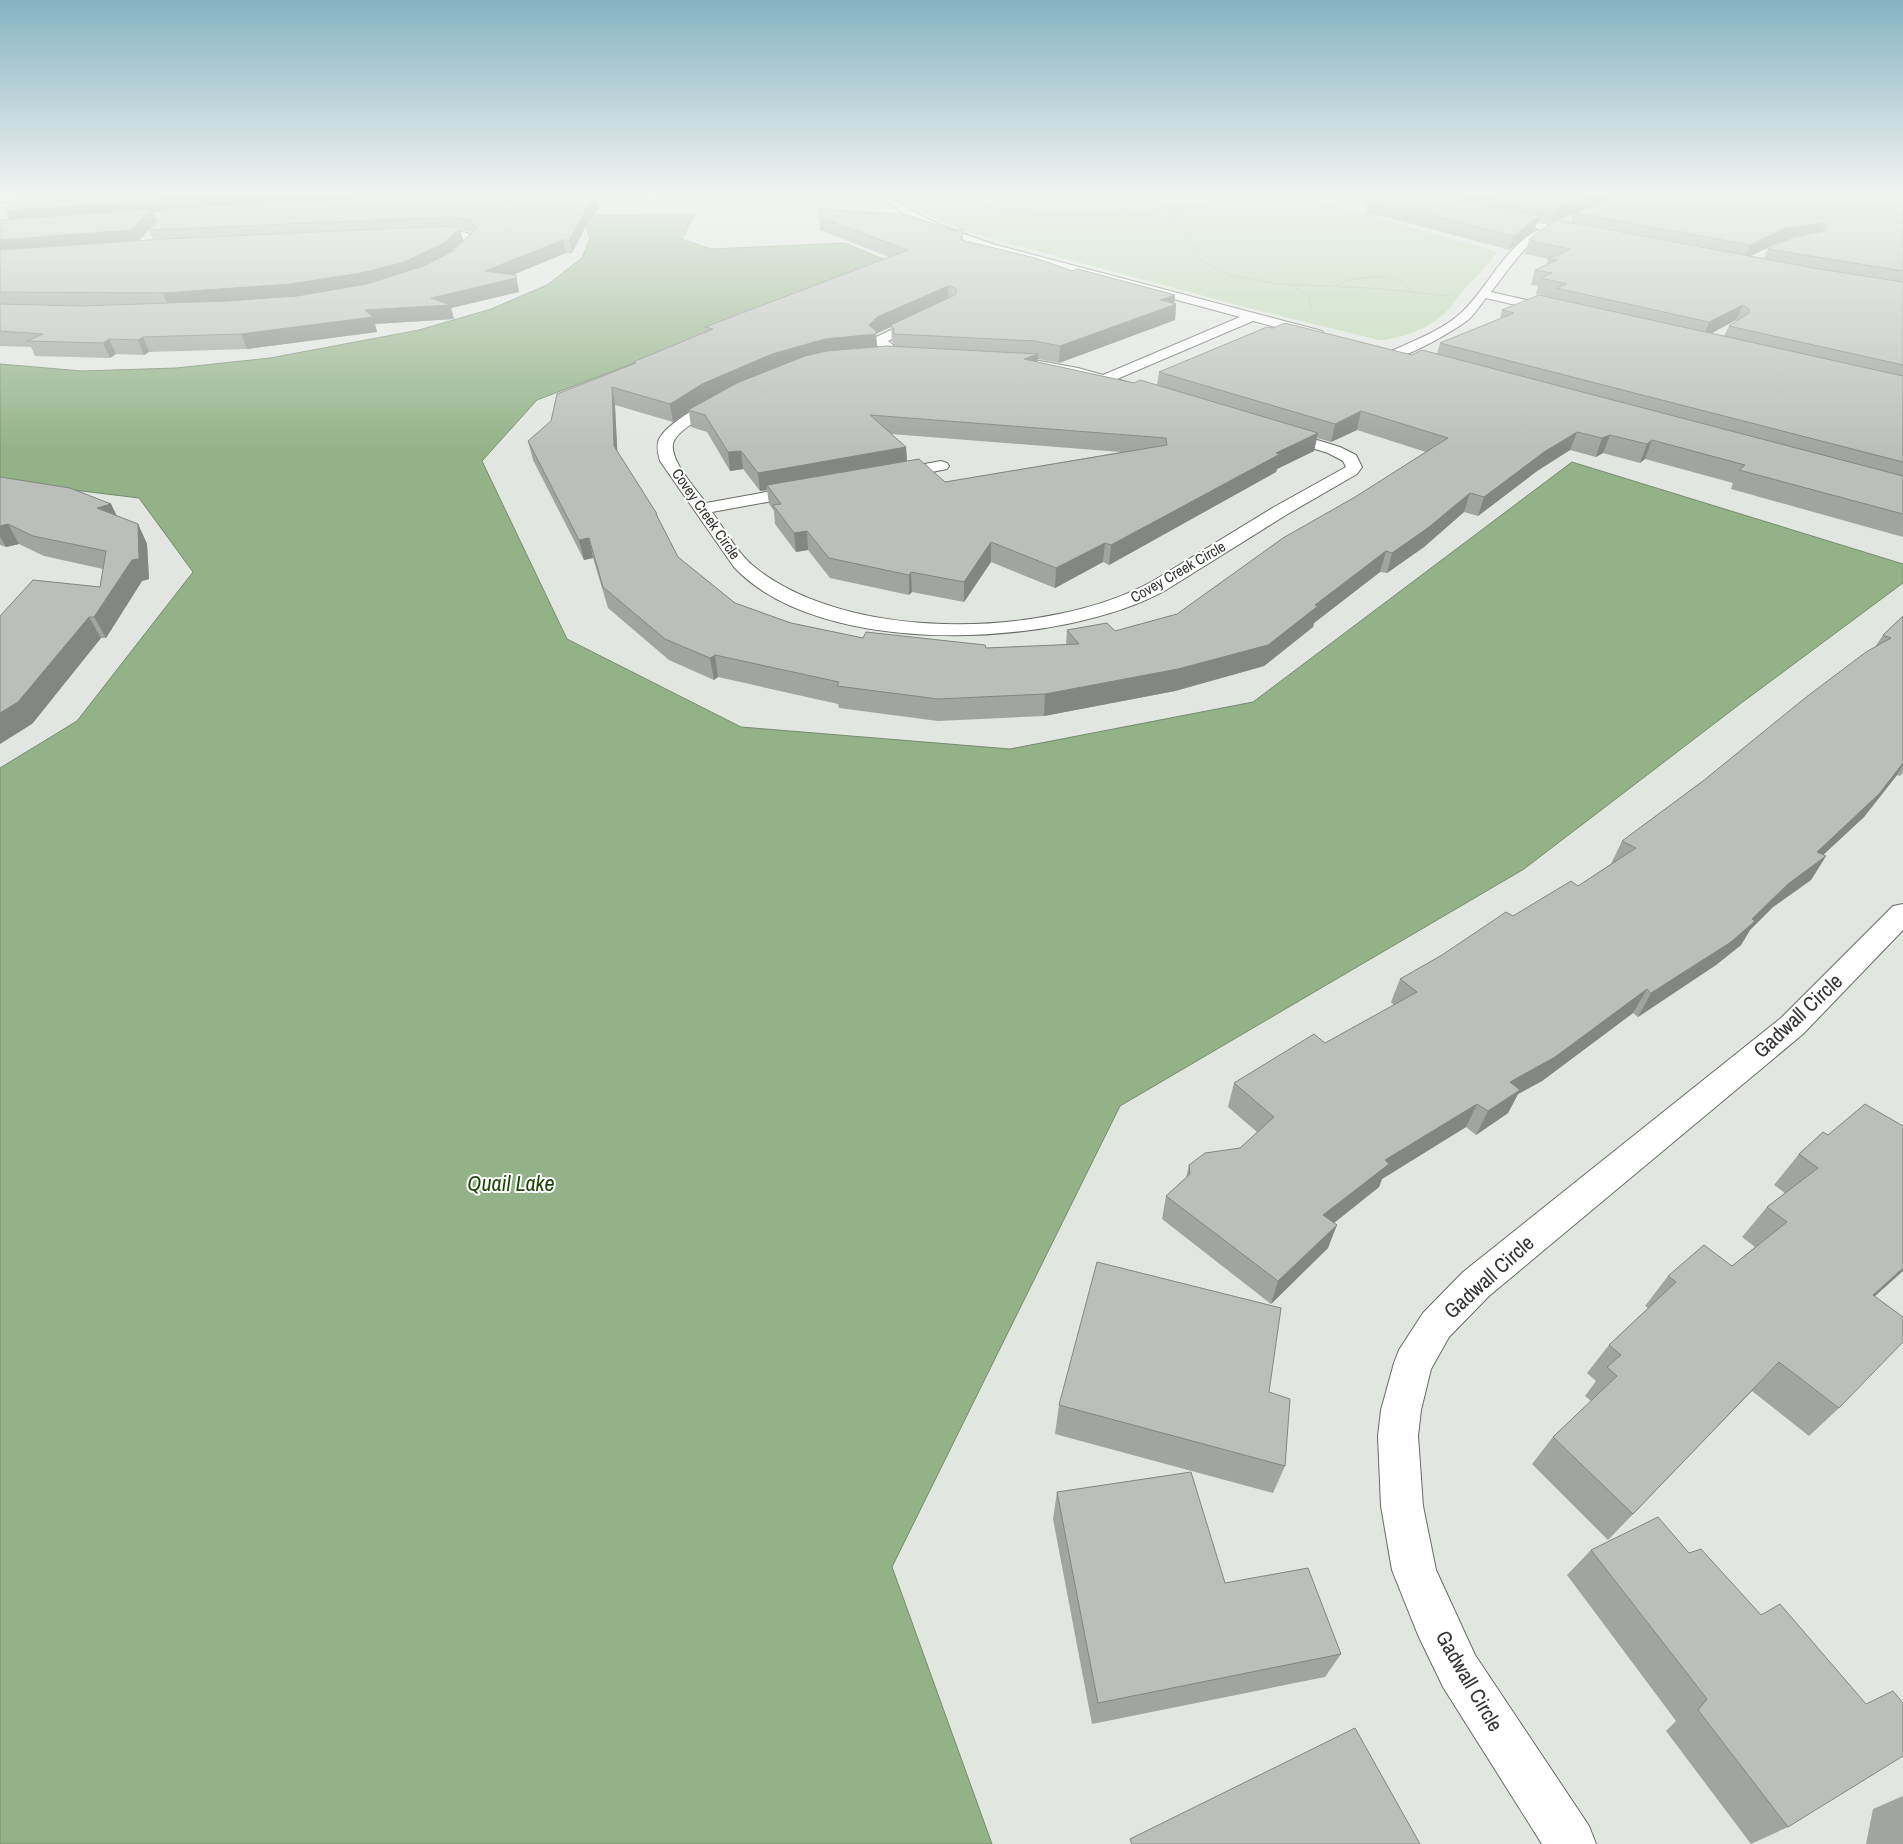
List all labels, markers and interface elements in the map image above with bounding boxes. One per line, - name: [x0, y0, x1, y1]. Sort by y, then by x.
- street label: Covey Creek Circle: [667, 464, 746, 564]
- street label: Covey Creek Circle: [1126, 536, 1229, 607]
- street label: Gadwall Circle: [1747, 967, 1848, 1064]
- water label: Quail Lake: [467, 1168, 555, 1198]
- street label: Gadwall Circle: [1437, 1228, 1540, 1325]
- street label: Gadwall Circle: [1429, 1625, 1510, 1736]

